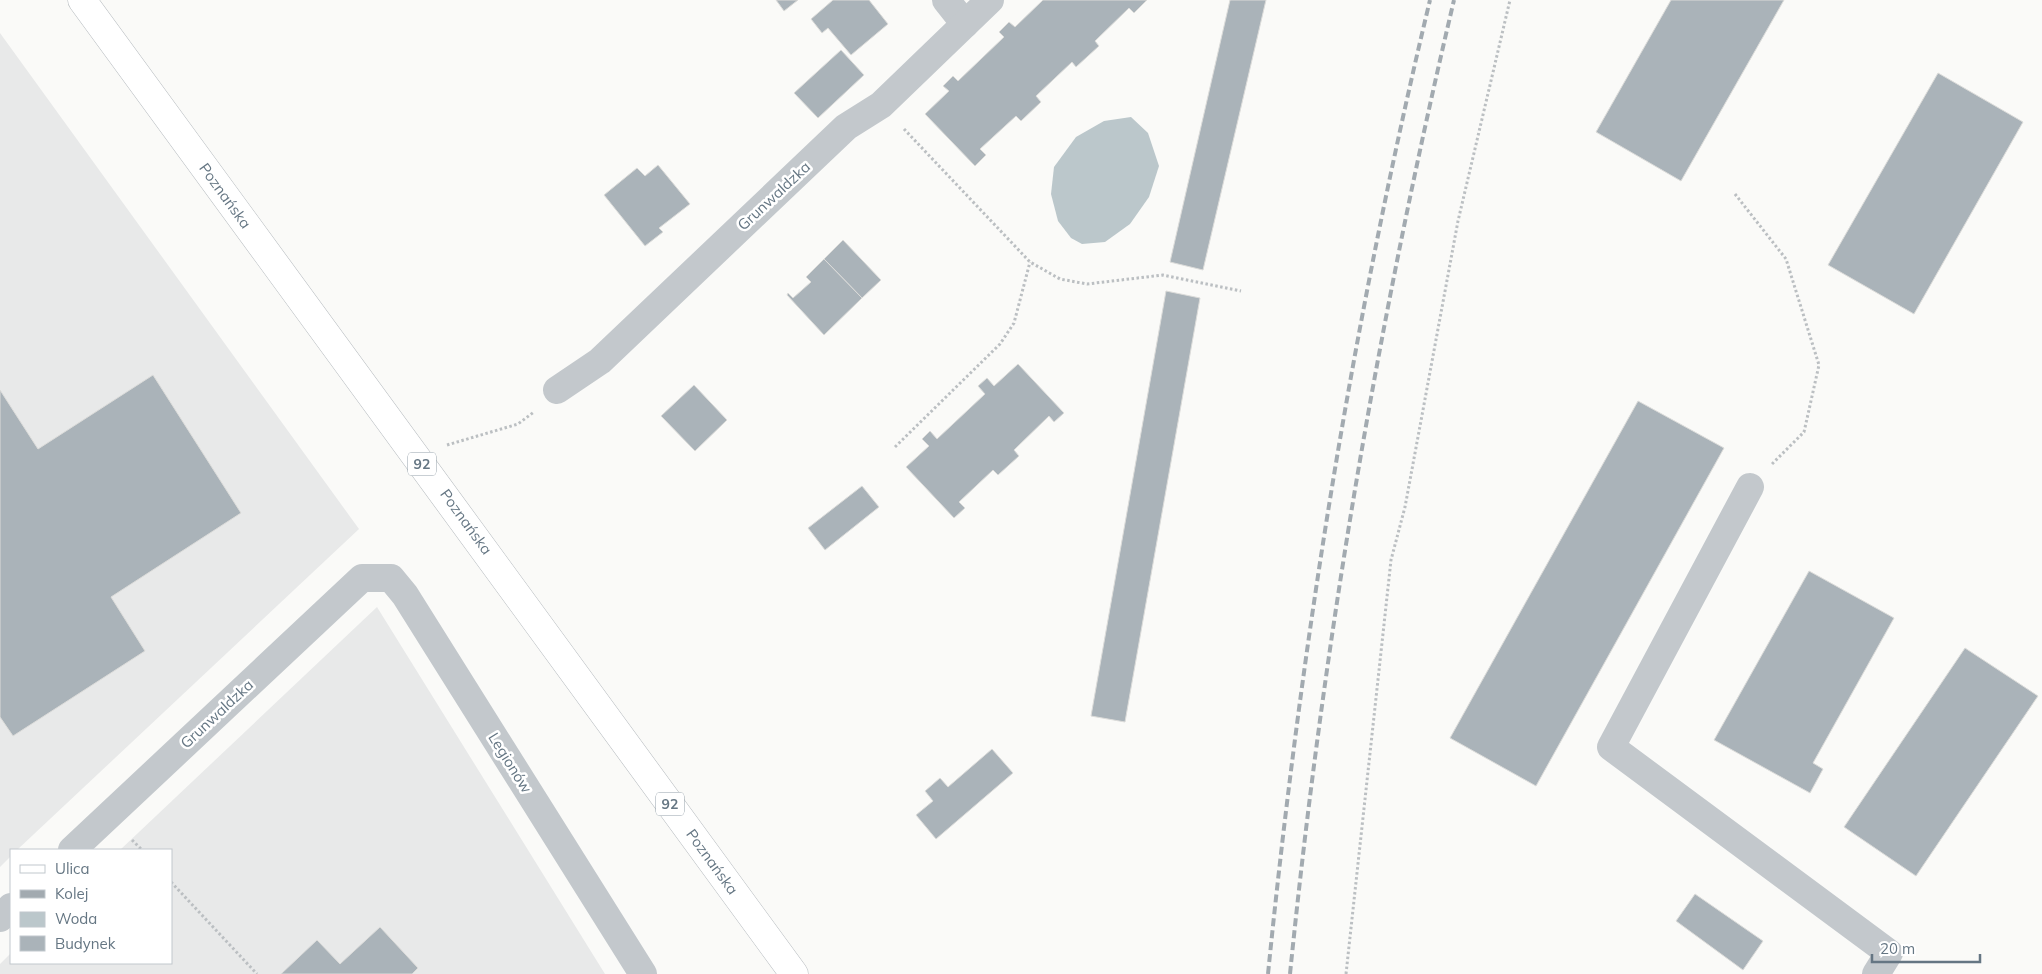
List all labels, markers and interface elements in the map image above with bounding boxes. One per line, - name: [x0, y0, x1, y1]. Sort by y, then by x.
- street label: Grunwaldzka: [733, 157, 814, 234]
- street label: Poznańska: [195, 159, 256, 232]
- road number: 92: [408, 452, 436, 476]
- street label: Poznańska: [436, 485, 497, 558]
- street label: Grunwaldzka: [176, 675, 257, 752]
- street label: Legionów: [484, 729, 536, 796]
- road number: 92: [656, 792, 684, 816]
- street label: Poznańska: [682, 825, 743, 898]
- legend: [10, 849, 172, 964]
- text: Ulica: [55, 859, 89, 878]
- text: Kolej: [55, 884, 88, 903]
- text: Woda: [55, 909, 97, 928]
- scale bar: [1872, 932, 1980, 964]
- text: Budynek: [55, 934, 116, 953]
- text: 20 m: [1880, 939, 1915, 958]

